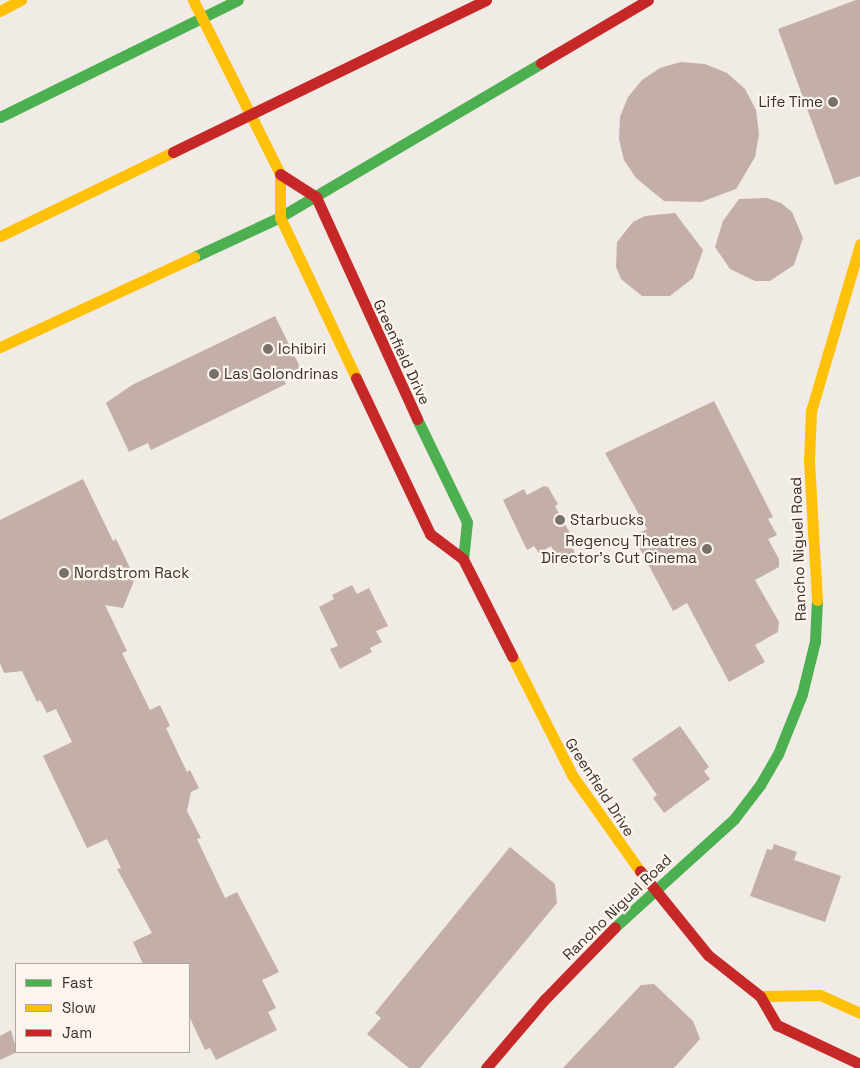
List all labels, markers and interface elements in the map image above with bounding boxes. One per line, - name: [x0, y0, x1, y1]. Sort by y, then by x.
- place label: Life Time: [758, 93, 823, 111]
- marker: Life Time: [827, 96, 839, 108]
- street label: Greenfield Drive: [370, 297, 434, 407]
- place label: Ichibiri: [278, 340, 326, 358]
- marker: Ichibiri: [262, 343, 274, 355]
- place label: Las Golondrinas: [224, 365, 338, 383]
- marker: Las Golondrinas: [208, 368, 220, 380]
- street label: Rancho Niguel Road: [786, 477, 810, 621]
- place label: Starbucks: [570, 511, 644, 529]
- marker: Starbucks: [554, 514, 566, 526]
- place label: Regency Theatres Director's Cut Cinema: [541, 531, 697, 566]
- marker: Regency Theatres Director's Cut Cinema: [701, 543, 713, 555]
- place label: Nordstrom Rack: [74, 564, 189, 582]
- marker: Nordstrom Rack: [58, 567, 70, 579]
- street label: Greenfield Drive: [561, 734, 639, 840]
- street label: Rancho Niguel Road: [559, 850, 675, 964]
- legend: [15, 963, 190, 1053]
- text: Fast: [62, 973, 93, 992]
- text: Slow: [62, 998, 96, 1017]
- text: Jam: [62, 1023, 92, 1042]

